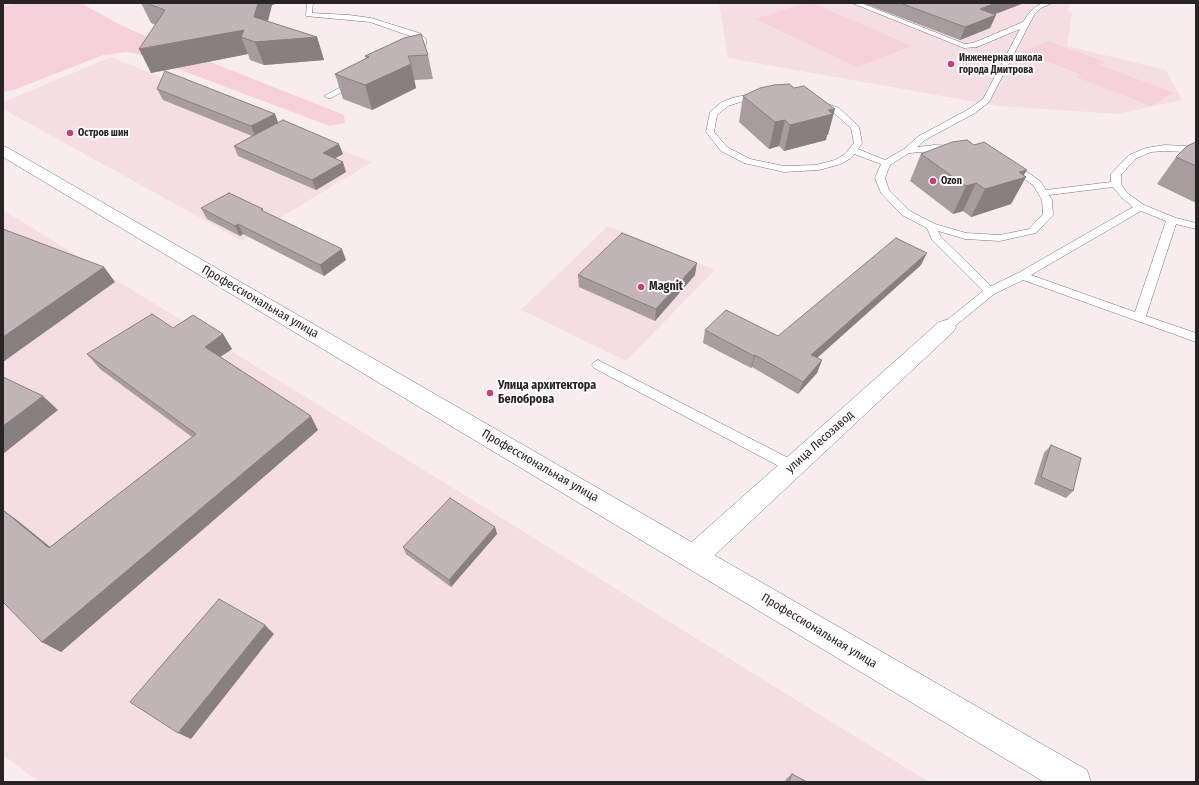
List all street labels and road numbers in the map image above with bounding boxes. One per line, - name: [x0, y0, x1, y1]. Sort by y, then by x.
- street label: Профессиональная улица: [199, 263, 321, 341]
- street label: улица Лесозавод: [783, 408, 857, 476]
- street label: Профессиональная улица: [479, 427, 601, 505]
- street label: Профессиональная улица: [758, 591, 880, 671]

